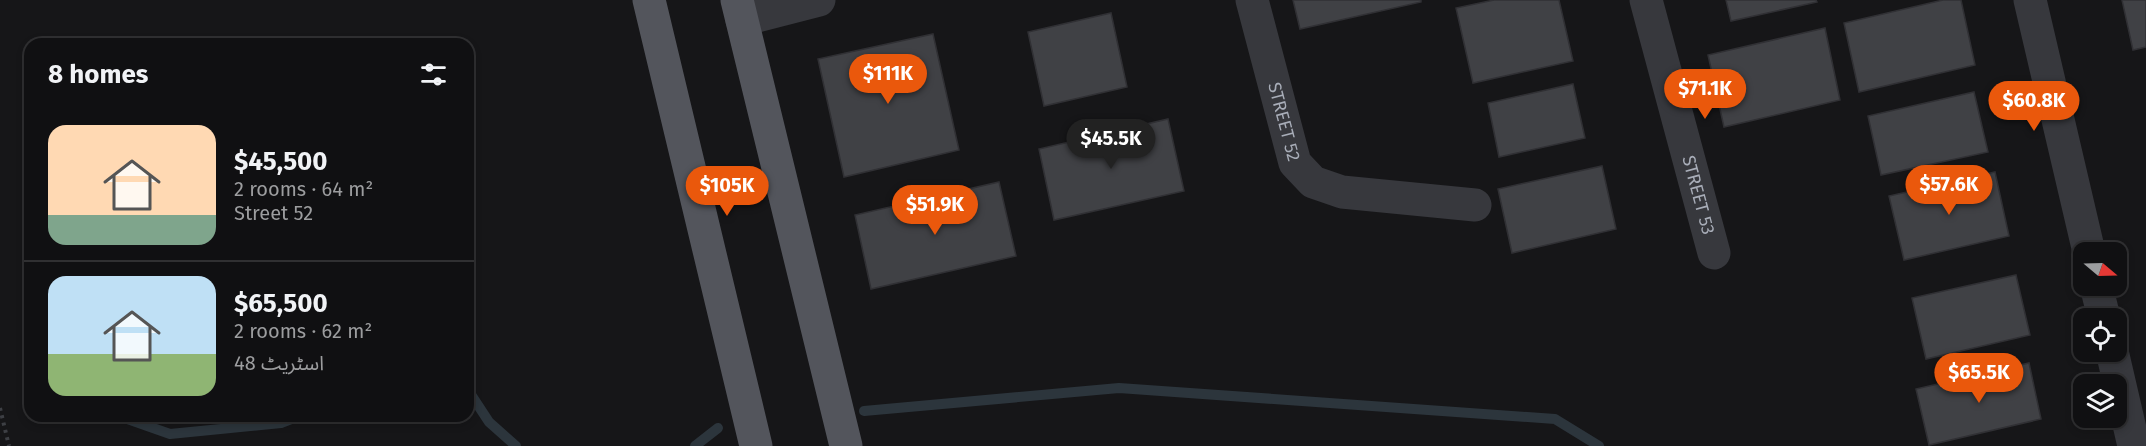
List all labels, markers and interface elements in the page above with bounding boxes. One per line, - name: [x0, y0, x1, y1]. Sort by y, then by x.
- pin: $111K: [846, 54, 930, 105]
- icon: filters: [417, 58, 450, 91]
- text: 8 homes: [48, 59, 148, 90]
- text: $111K: [863, 61, 913, 85]
- pin: $71.1K: [1656, 69, 1754, 120]
- text: $71.1K: [1678, 76, 1732, 100]
- street label: STREET 52: [1263, 80, 1305, 164]
- pin: $60.8K: [1985, 81, 2083, 132]
- text: $60.8K: [2002, 88, 2066, 112]
- pin: $45.5K: [1062, 119, 1160, 170]
- text: $45.5K: [1080, 126, 1142, 150]
- text: $45,500: [234, 146, 328, 177]
- icon: home: [96, 149, 168, 221]
- street label: STREET 53: [1677, 153, 1720, 237]
- pin: $57.6K: [1900, 165, 1998, 216]
- pin: $105K: [685, 166, 769, 217]
- text: $57.6K: [1919, 172, 1979, 196]
- text: $105K: [700, 173, 754, 197]
- text: 2 rooms · 64 m²: [234, 177, 373, 201]
- pin: $51.9K: [886, 185, 984, 236]
- text: $51.9K: [906, 192, 964, 216]
- text: Street 52: [234, 201, 313, 225]
- north arrow: [2073, 242, 2127, 296]
- map controls: [2073, 242, 2127, 428]
- text: $65,500: [234, 288, 328, 319]
- icon: home: [96, 300, 168, 372]
- button: locate: [2073, 308, 2127, 362]
- text: 2 rooms · 62 m²: [234, 319, 372, 343]
- text: اسٹریٹ 48: [234, 351, 324, 375]
- pin: $65.5K: [1930, 353, 2028, 404]
- text: $65.5K: [1948, 360, 2010, 384]
- button: layers: [2073, 374, 2127, 428]

